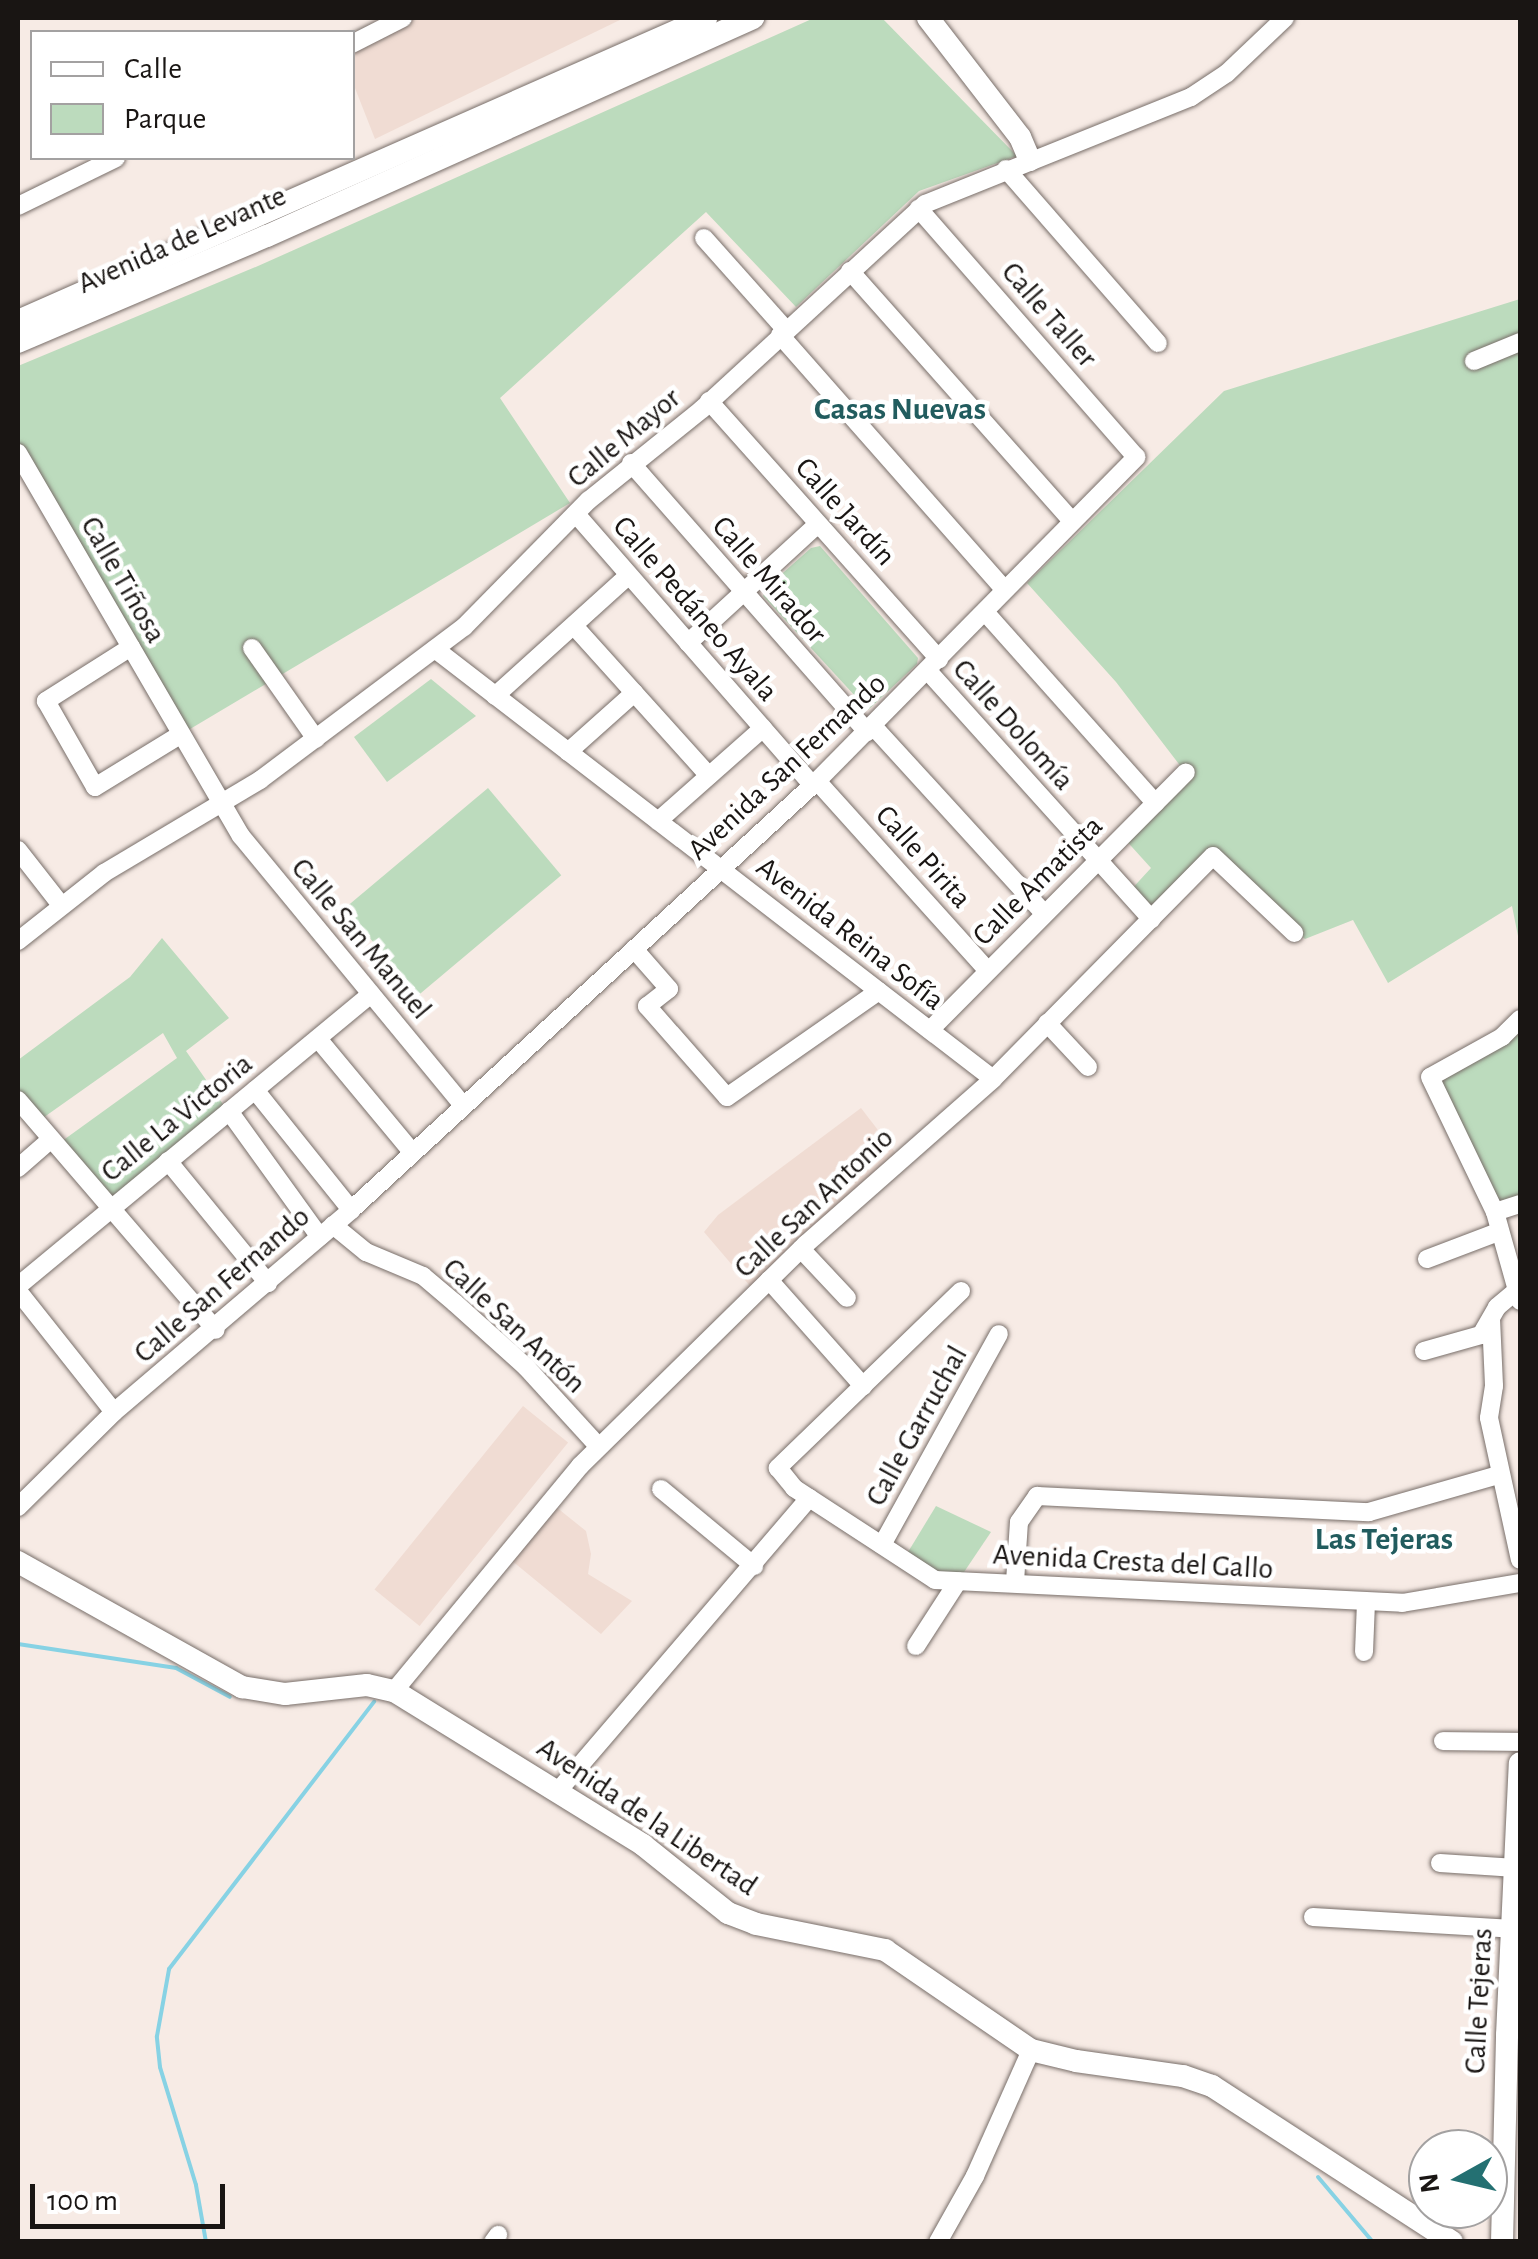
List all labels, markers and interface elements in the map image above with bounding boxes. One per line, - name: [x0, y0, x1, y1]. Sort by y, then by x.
- legend: [30, 30, 355, 160]
- text: Calle: [124, 54, 182, 84]
- text: Parque: [124, 104, 206, 134]
- street label: Avenida de Levante: [72, 178, 292, 302]
- street label: Calle Taller: [993, 255, 1105, 375]
- street label: Calle Mayor: [560, 380, 688, 496]
- district label: Casas Nuevas: [814, 390, 986, 428]
- street label: Calle Jardín: [787, 450, 903, 574]
- street label: Calle Pedáneo Ayala: [605, 509, 785, 709]
- street label: Calle Mirador: [704, 509, 834, 651]
- street label: Calle Tiñosa: [72, 510, 174, 650]
- street label: Calle Dolomía: [945, 652, 1081, 798]
- street label: Avenida San Fernando: [680, 666, 894, 868]
- street label: Calle Pirita: [867, 798, 979, 916]
- street label: Calle Amatista: [965, 808, 1111, 954]
- street label: Avenida Reina Sofía: [749, 849, 951, 1019]
- street label: Calle San Manuel: [283, 851, 439, 1027]
- street label: Calle La Victoria: [94, 1046, 260, 1190]
- street label: Calle San Antonio: [727, 1120, 901, 1286]
- street label: Calle San Fernando: [127, 1199, 317, 1371]
- street label: Calle San Antón: [435, 1251, 593, 1401]
- street label: Calle Garruchal: [858, 1340, 976, 1512]
- district label: Las Tejeras: [1315, 1520, 1453, 1558]
- street label: Avenida Cresta del Gallo: [992, 1537, 1274, 1587]
- street label: Avenida de la Libertad: [530, 1730, 764, 1904]
- street label: Calle Tejeras: [1457, 1927, 1501, 2075]
- north arrow: [1408, 2129, 1508, 2229]
- scale bar: [35, 2164, 230, 2226]
- text: N: [1415, 2171, 1445, 2194]
- text: 100 m: [47, 2186, 118, 2216]

